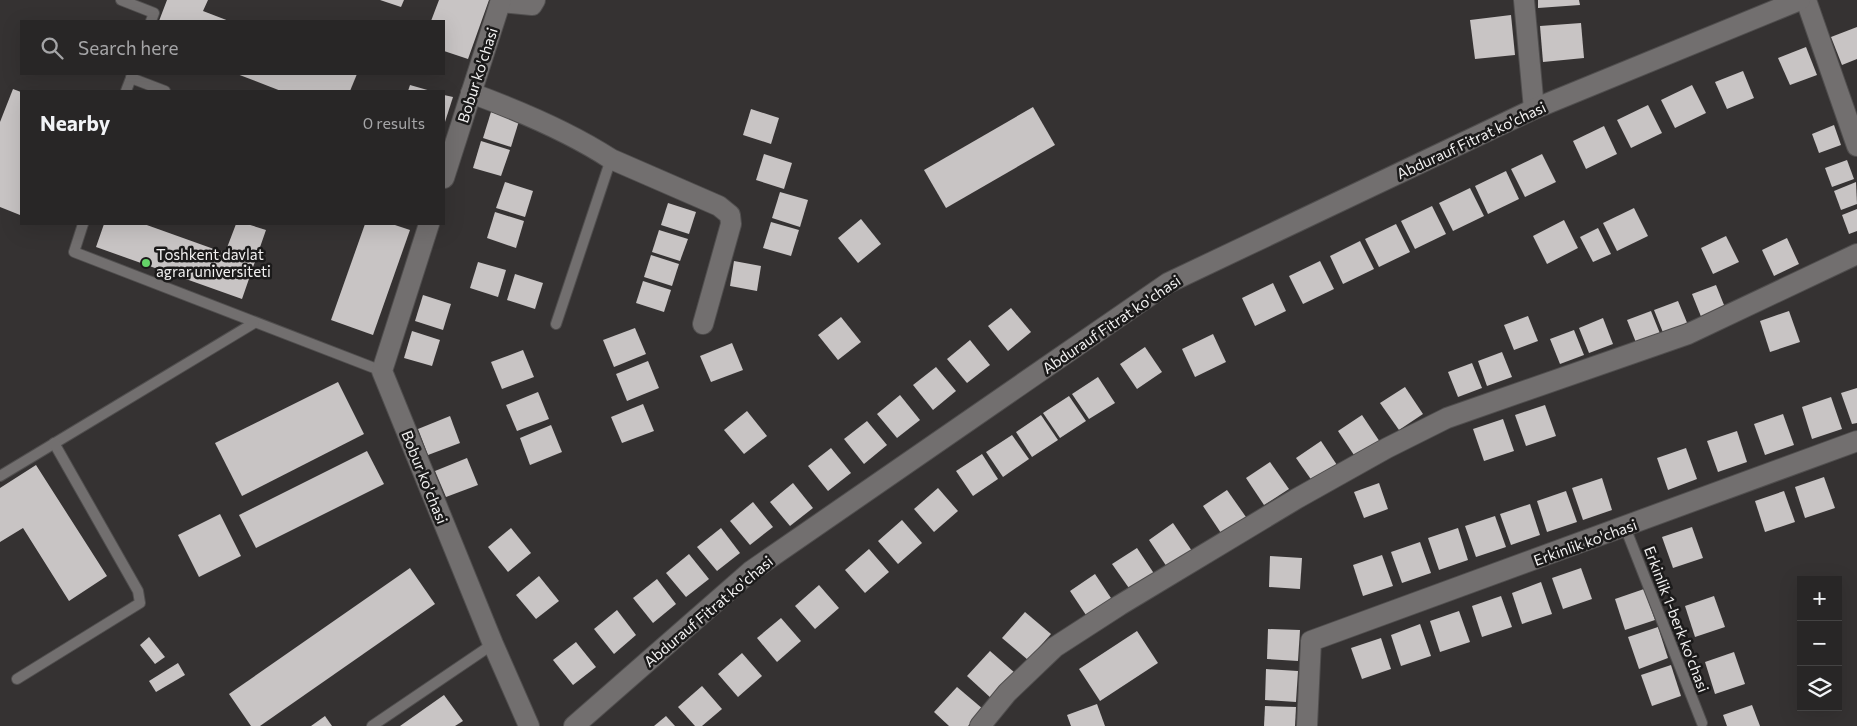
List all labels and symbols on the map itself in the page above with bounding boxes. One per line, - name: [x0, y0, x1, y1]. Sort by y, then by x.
- street label: Bobur ko'chasi: [453, 25, 501, 125]
- street label: Abdurauf Fitrat ko'chasi: [1393, 97, 1549, 183]
- place label: Toshkent davlat agrar universiteti: [156, 245, 271, 280]
- marker: Toshkent davlat agrar universiteti: [140, 257, 152, 269]
- street label: Abdurauf Fitrat ko'chasi: [1038, 271, 1184, 377]
- street label: Bobur ko'chasi: [398, 428, 452, 526]
- street label: Erkinlik ko'chasi: [1531, 515, 1639, 569]
- street label: Erkinlik 1-berk ko'chasi: [1641, 543, 1713, 695]
- street label: Abdurauf Fitrat ko'chasi: [640, 552, 776, 670]

